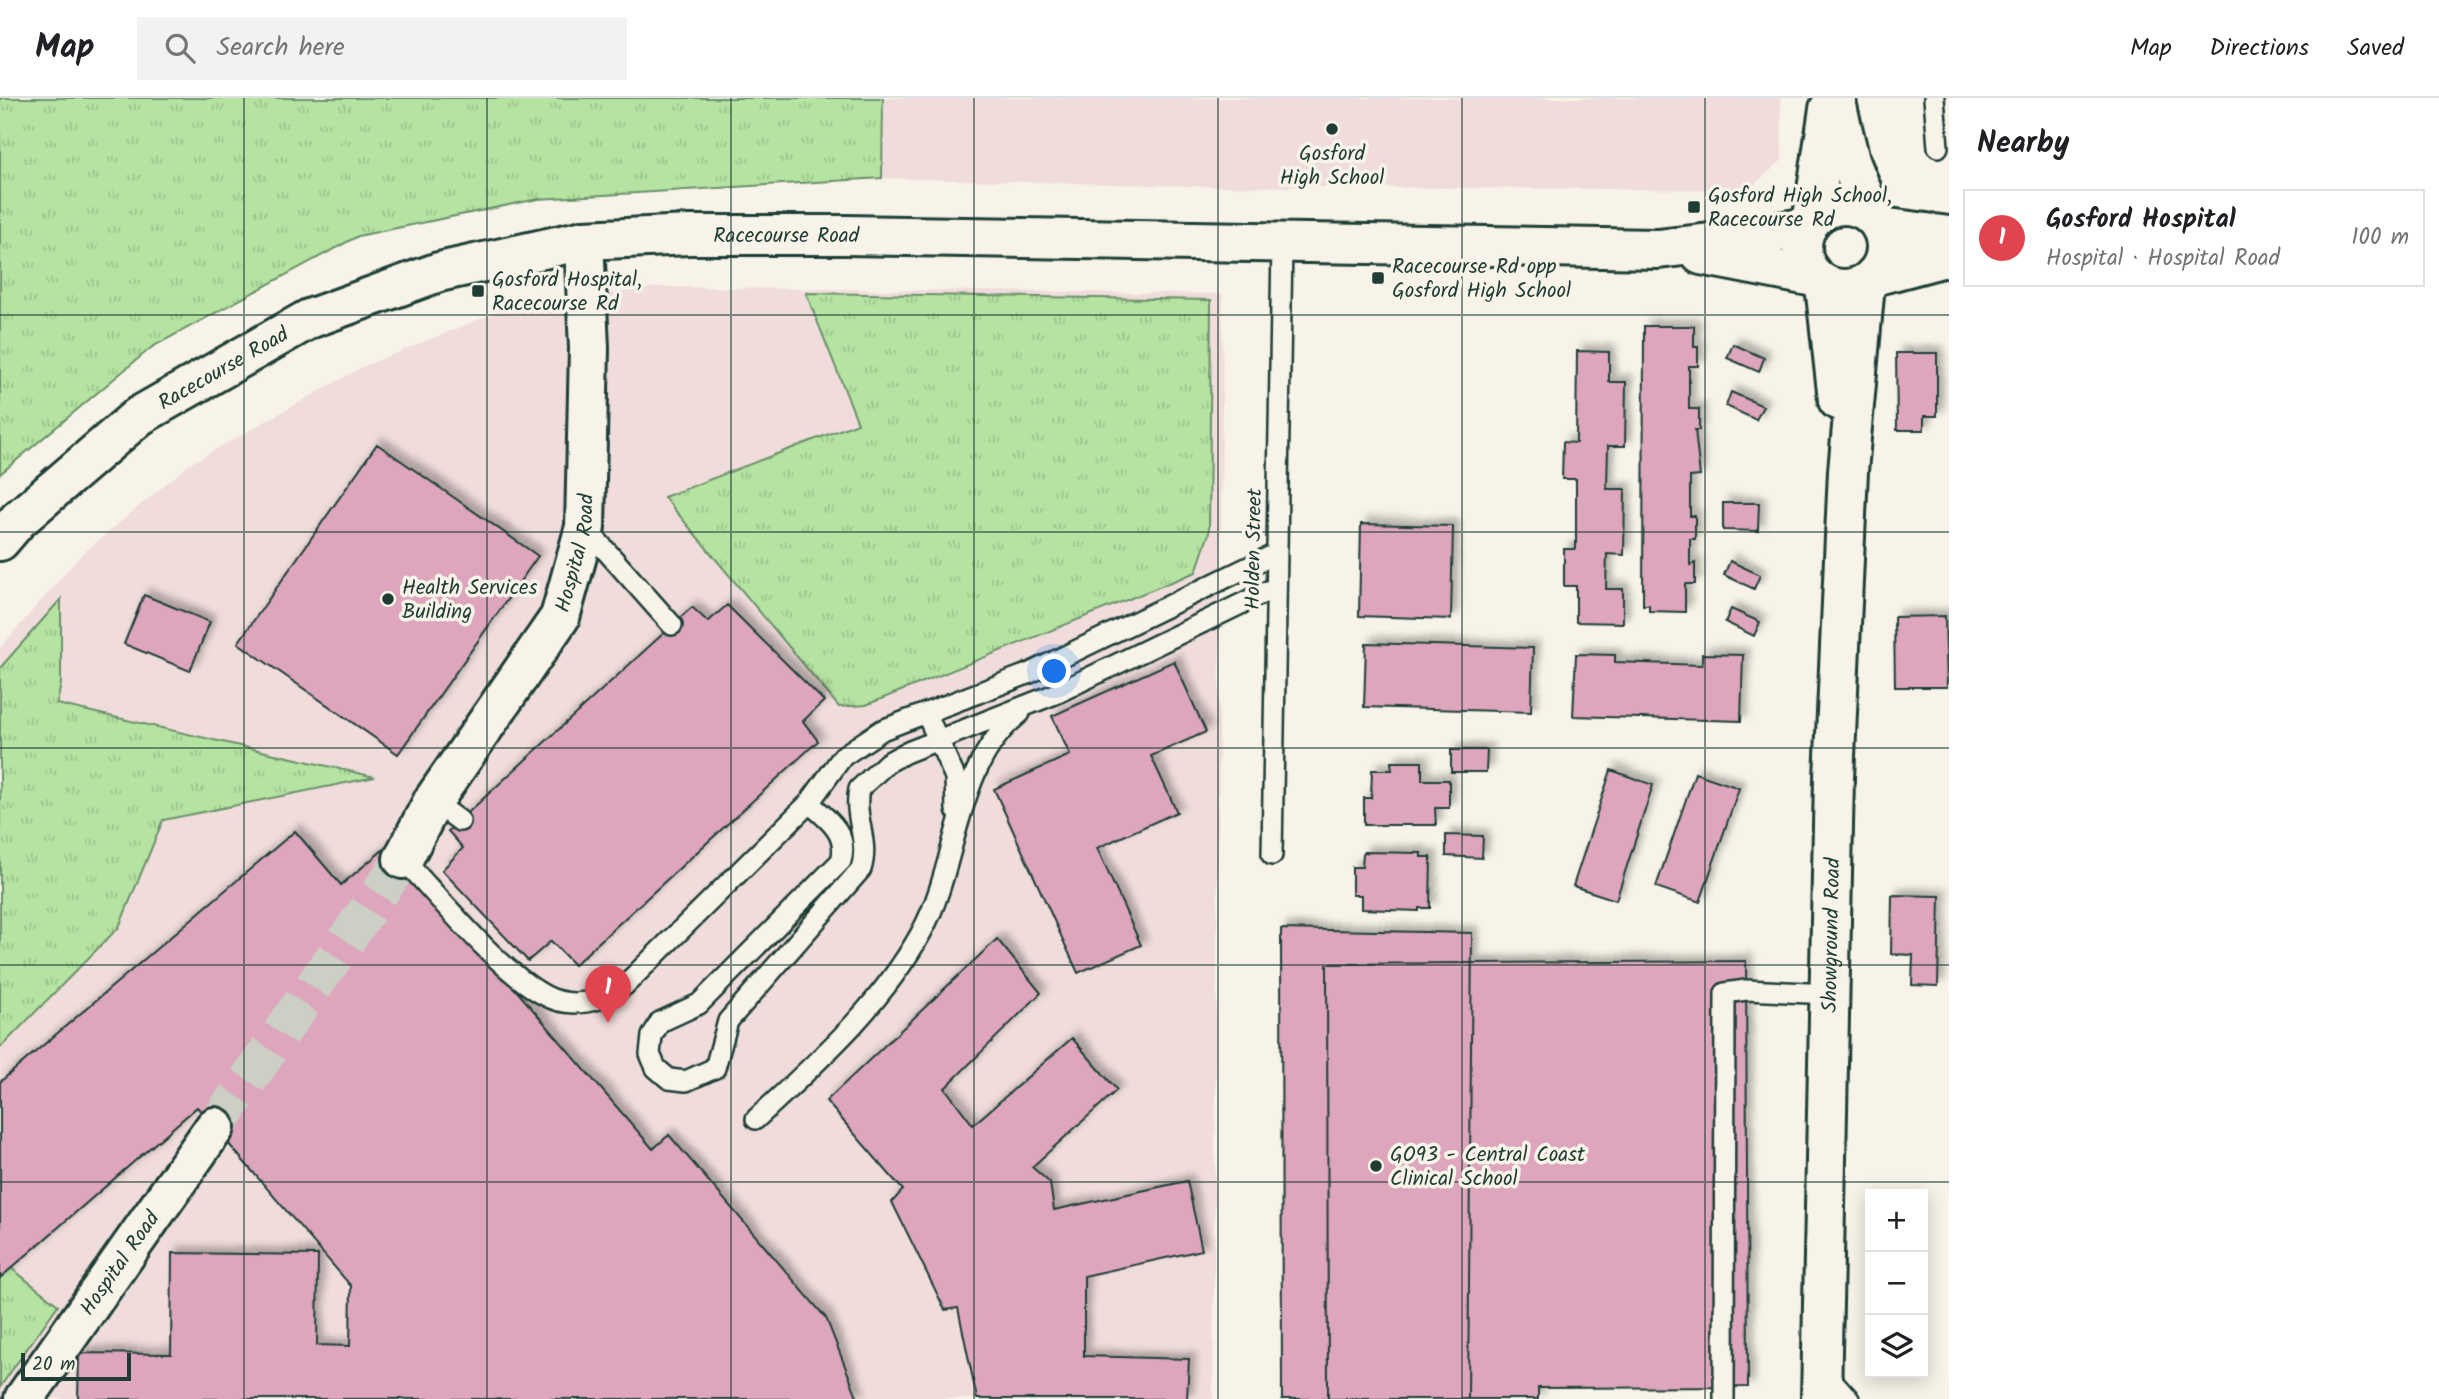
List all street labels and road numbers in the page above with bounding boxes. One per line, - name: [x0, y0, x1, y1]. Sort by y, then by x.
- street label: Racecourse Road: [713, 220, 860, 253]
- street label: Racecourse Road: [152, 319, 296, 420]
- street label: Holden Street: [1237, 487, 1272, 610]
- street label: Hospital Road: [547, 493, 604, 617]
- street label: Showground Road: [1814, 857, 1850, 1013]
- street label: Hospital Road: [72, 1204, 169, 1323]

